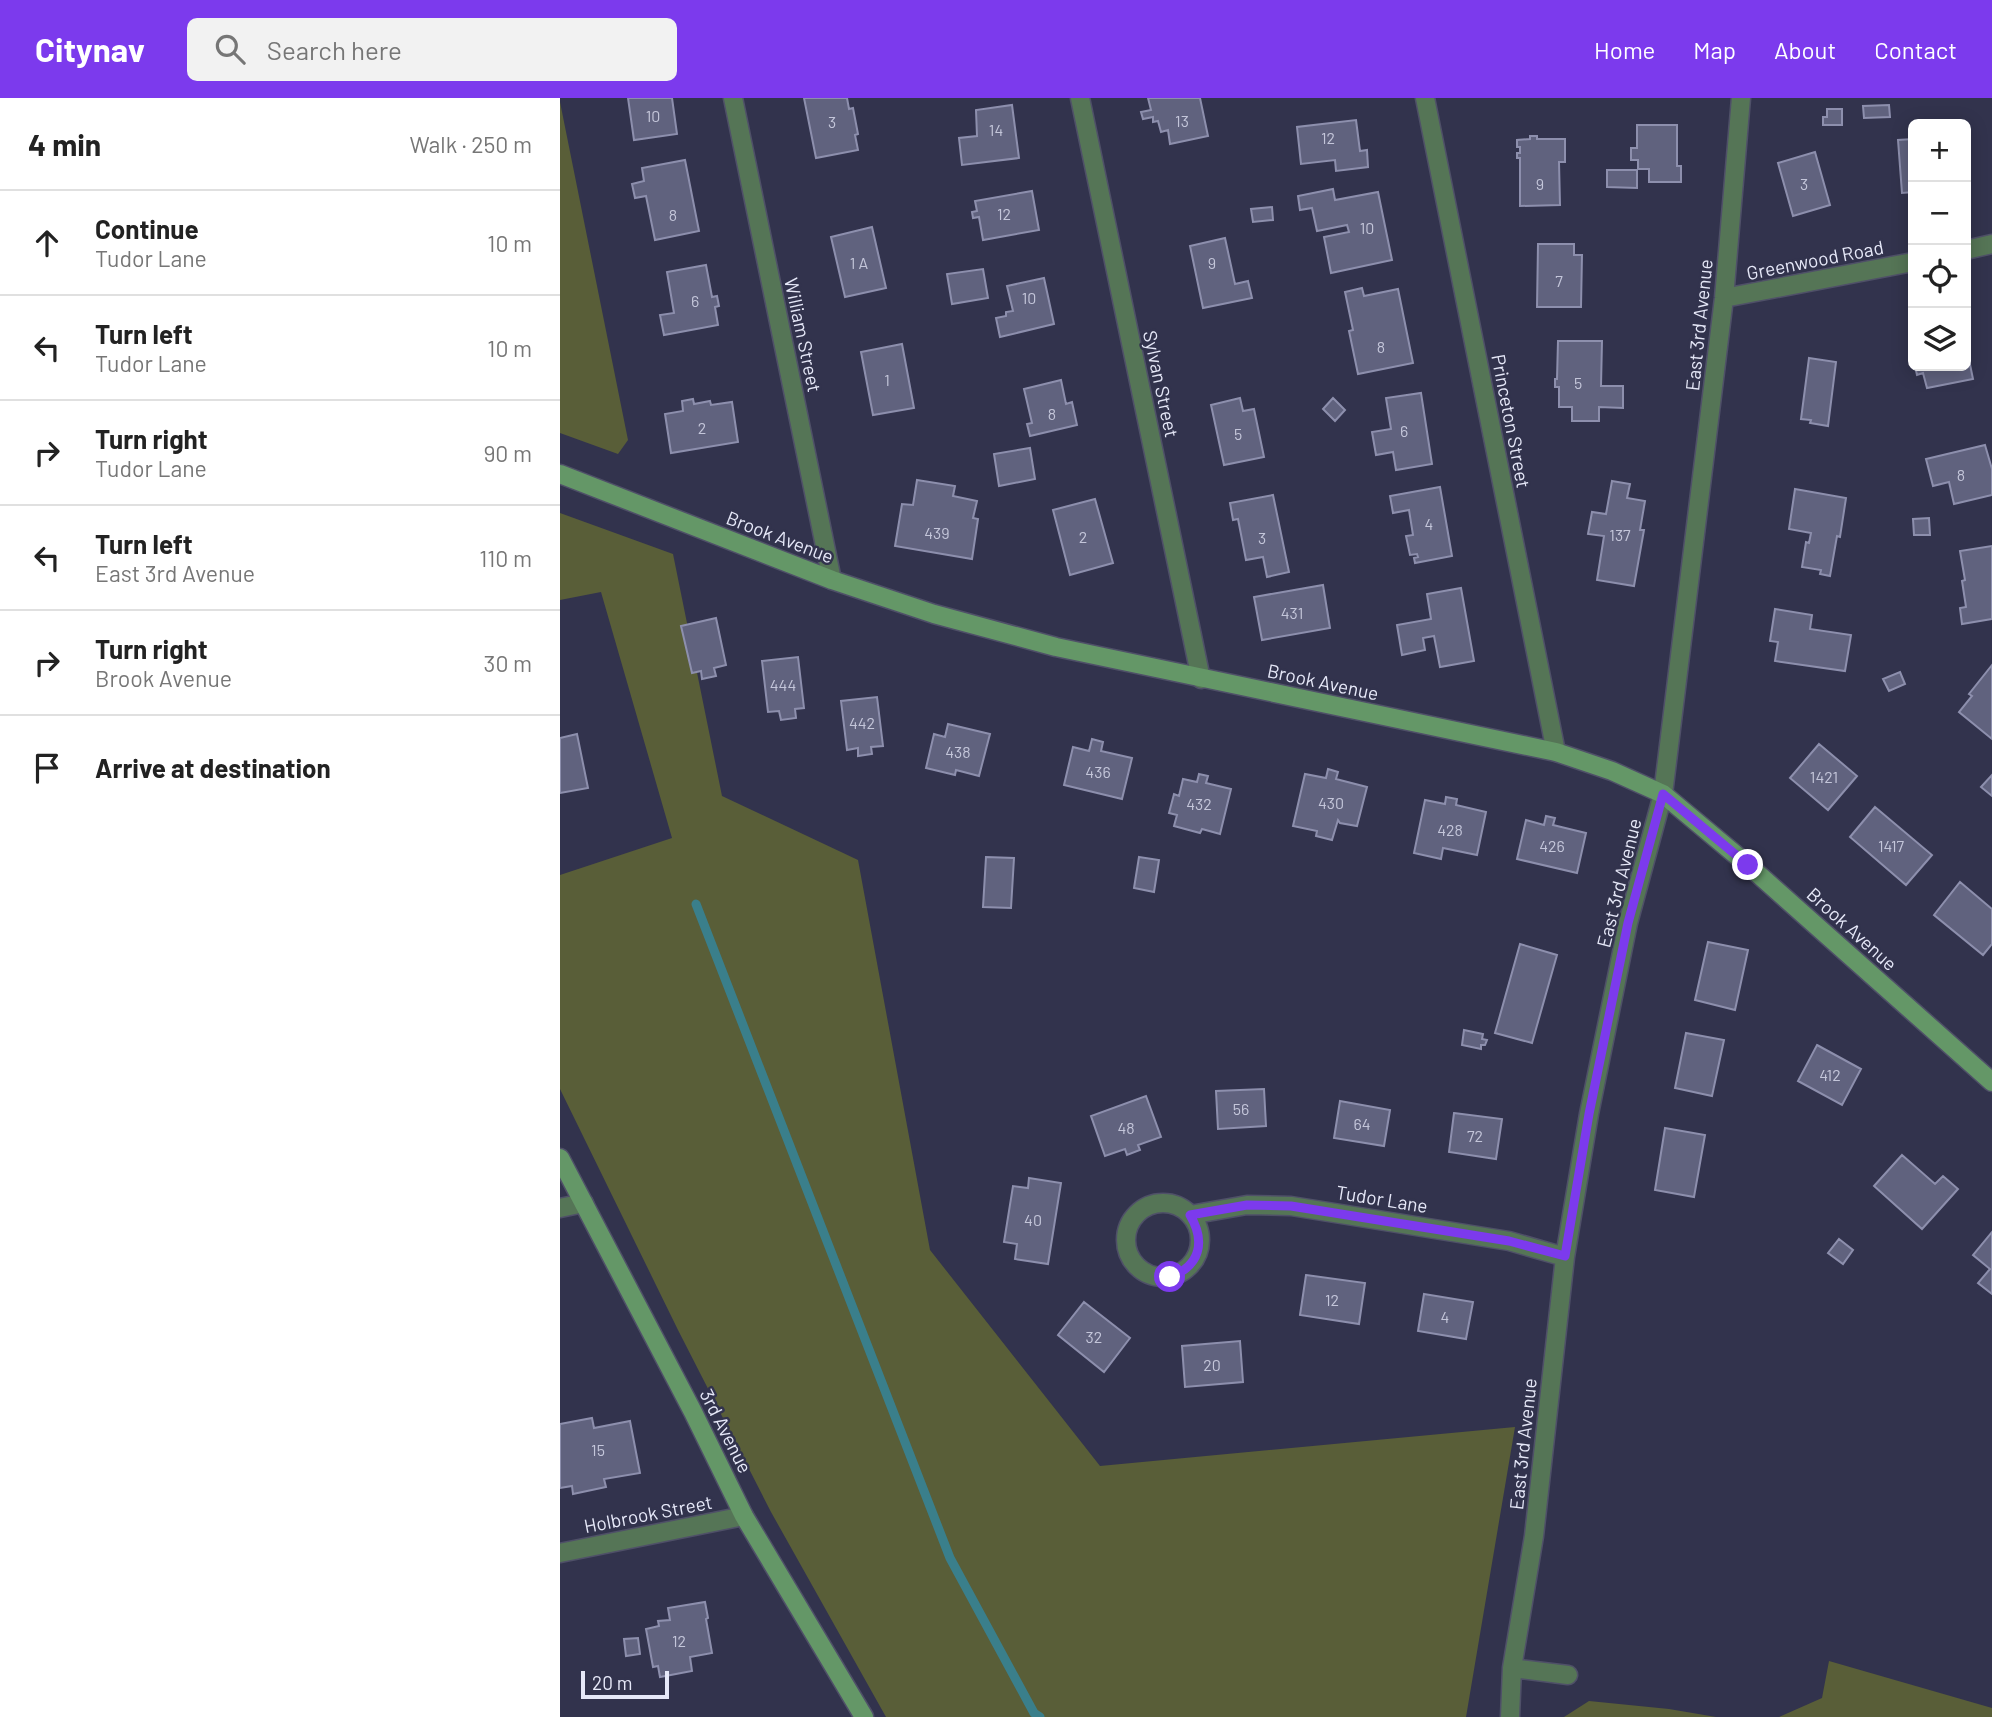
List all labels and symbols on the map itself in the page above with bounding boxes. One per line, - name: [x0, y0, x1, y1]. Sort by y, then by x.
- house number: 10: [646, 106, 660, 125]
- house number: 13: [1175, 111, 1189, 130]
- house number: 3: [828, 112, 836, 131]
- house number: 14: [989, 120, 1003, 139]
- house number: 12: [1321, 128, 1335, 147]
- house number: 9: [1536, 174, 1544, 193]
- house number: 3: [1800, 174, 1808, 193]
- house number: 12: [997, 204, 1011, 223]
- house number: 8: [669, 205, 677, 224]
- house number: 10: [1360, 218, 1374, 237]
- street label: Greenwood Road: [1744, 235, 1885, 284]
- house number: 1 A: [850, 253, 869, 272]
- house number: 9: [1208, 253, 1216, 272]
- street label: East 3rd Avenue: [1680, 258, 1717, 392]
- house number: 7: [1555, 271, 1563, 290]
- street label: William Street: [780, 276, 827, 394]
- house number: 10: [1022, 288, 1036, 307]
- house number: 6: [691, 291, 699, 310]
- street label: Sylvan Street: [1139, 328, 1184, 439]
- house number: 8: [1377, 337, 1385, 356]
- street label: Princeton Street: [1487, 352, 1536, 490]
- house number: 1: [884, 370, 890, 389]
- house number: 5: [1574, 373, 1582, 392]
- house number: 8: [1048, 404, 1056, 423]
- house number: 2: [698, 418, 706, 437]
- house number: 6: [1400, 421, 1408, 440]
- house number: 5: [1234, 424, 1242, 443]
- house number: 8: [1957, 465, 1965, 484]
- street label: Brook Avenue: [723, 506, 837, 568]
- house number: 4: [1425, 514, 1433, 533]
- house number: 439: [924, 523, 950, 542]
- house number: 137: [1609, 525, 1631, 544]
- house number: 2: [1079, 527, 1087, 546]
- house number: 3: [1258, 528, 1266, 547]
- house number: 431: [1281, 603, 1303, 622]
- street label: Brook Avenue: [1265, 658, 1381, 705]
- house number: 444: [770, 675, 796, 694]
- house number: 442: [849, 713, 875, 732]
- house number: 438: [945, 742, 971, 761]
- house number: 436: [1085, 762, 1111, 781]
- house number: 1421: [1810, 767, 1838, 786]
- house number: 430: [1318, 793, 1344, 812]
- house number: 432: [1186, 794, 1212, 813]
- street label: East 3rd Avenue: [1591, 816, 1646, 950]
- house number: 428: [1437, 820, 1463, 839]
- house number: 426: [1539, 836, 1565, 855]
- house number: 1417: [1878, 836, 1904, 855]
- route end: [1732, 849, 1763, 880]
- street label: Brook Avenue: [1803, 882, 1902, 975]
- house number: 412: [1819, 1065, 1841, 1084]
- house number: 56: [1233, 1099, 1249, 1118]
- house number: 64: [1353, 1114, 1371, 1133]
- house number: 48: [1117, 1118, 1135, 1137]
- house number: 72: [1467, 1126, 1483, 1145]
- street label: Tudor Lane: [1335, 1180, 1429, 1217]
- house number: 40: [1024, 1210, 1042, 1229]
- route start: [1154, 1261, 1185, 1292]
- house number: 12: [1325, 1290, 1339, 1309]
- house number: 4: [1441, 1307, 1449, 1326]
- house number: 32: [1086, 1327, 1102, 1346]
- house number: 20: [1203, 1355, 1221, 1374]
- street label: East 3rd Avenue: [1504, 1377, 1541, 1511]
- street label: 3rd Avenue: [696, 1385, 757, 1477]
- house number: 15: [591, 1440, 605, 1459]
- street label: Holbrook Street: [582, 1490, 714, 1537]
- house number: 12: [672, 1631, 686, 1650]
- scale bar: [581, 1668, 668, 1700]

